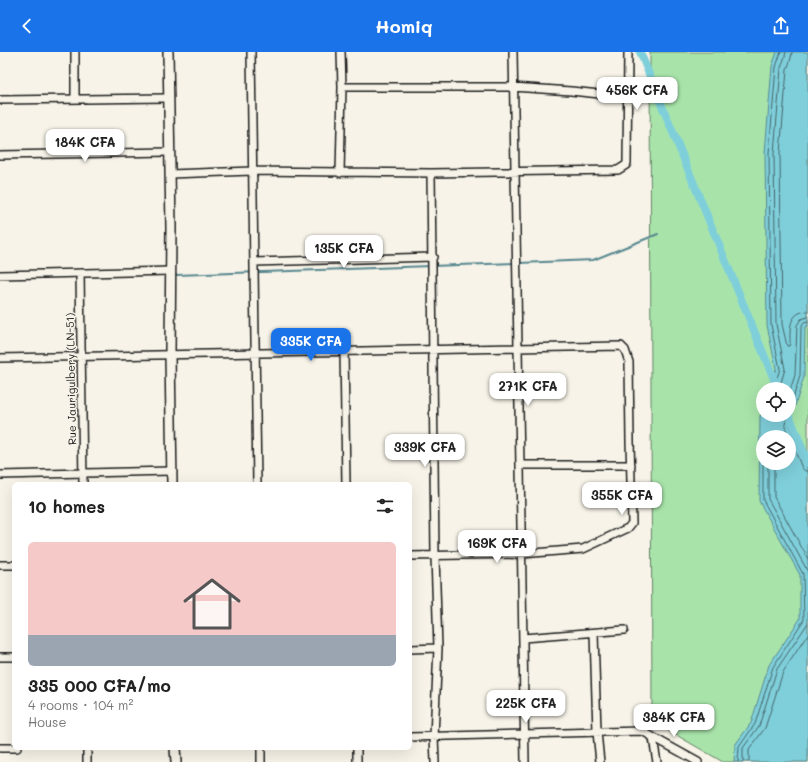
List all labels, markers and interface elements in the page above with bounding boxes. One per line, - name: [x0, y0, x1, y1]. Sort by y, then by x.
- text: Homiq: [375, 14, 433, 38]
- icon: back: [16, 15, 38, 37]
- icon: share: [770, 15, 792, 37]
- pin: 456K CFA: [596, 77, 678, 111]
- text: 456K CFA: [606, 81, 668, 98]
- pin: 184K CFA: [44, 129, 126, 163]
- text: 184K CFA: [54, 133, 116, 150]
- pin: 135K CFA: [303, 235, 385, 269]
- text: 135K CFA: [314, 239, 374, 256]
- street label: Rue Jaurigulbery (LN-51): [62, 312, 79, 445]
- pin: 335K CFA: [270, 328, 352, 362]
- text: 335K CFA: [280, 332, 342, 349]
- pin: 271K CFA: [487, 373, 569, 407]
- text: 271K CFA: [498, 377, 558, 394]
- map controls: [756, 382, 796, 470]
- button: locate: [756, 382, 796, 422]
- button: layers: [756, 430, 796, 470]
- pin: 339K CFA: [384, 434, 466, 468]
- text: 339K CFA: [394, 438, 456, 455]
- pin: 355K CFA: [581, 482, 663, 516]
- text: 355K CFA: [591, 486, 653, 503]
- text: 10 homes: [28, 495, 105, 517]
- icon: filters: [374, 495, 396, 517]
- pin: 169K CFA: [456, 530, 538, 564]
- text: 169K CFA: [467, 534, 527, 551]
- icon: home: [176, 568, 248, 640]
- text: 335 000 CFA/mo: [28, 674, 171, 696]
- pin: 225K CFA: [485, 690, 567, 724]
- text: 225K CFA: [495, 694, 557, 711]
- text: 4 rooms · 104 m²: [28, 696, 133, 713]
- pin: 384K CFA: [633, 704, 715, 738]
- text: 384K CFA: [642, 708, 706, 725]
- text: House: [28, 713, 66, 730]

